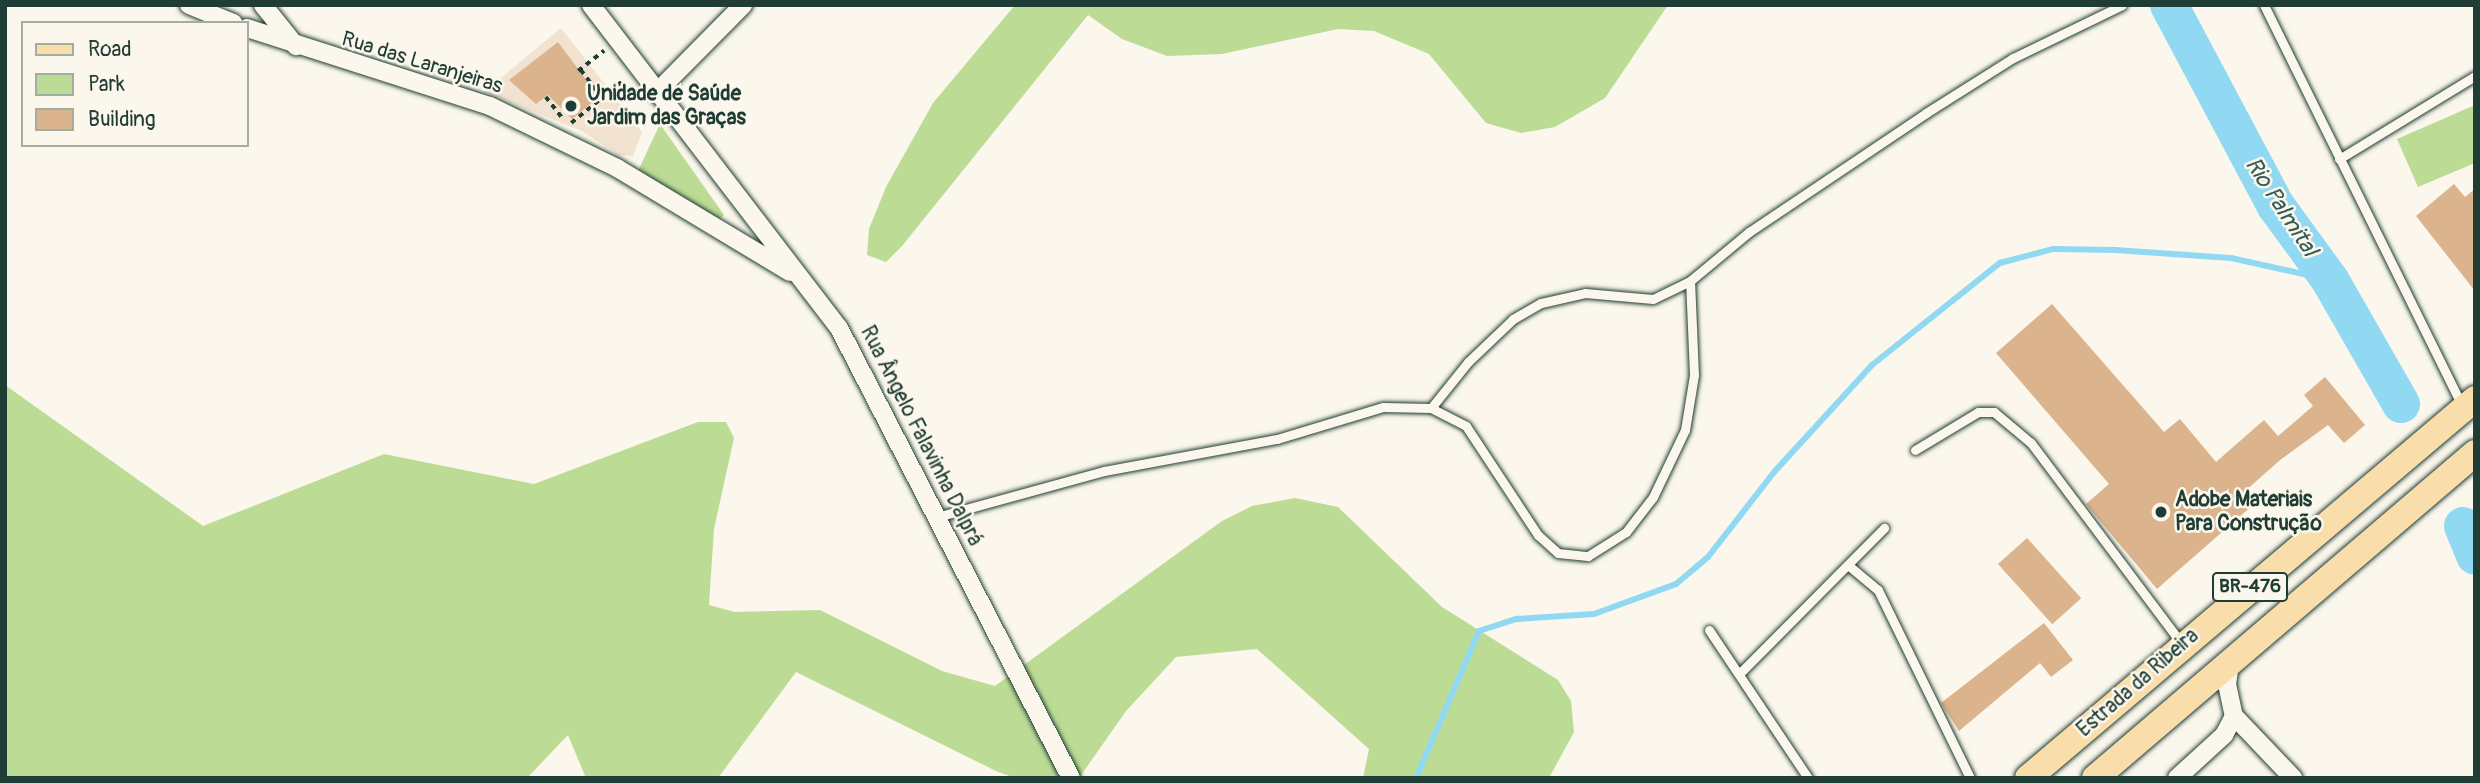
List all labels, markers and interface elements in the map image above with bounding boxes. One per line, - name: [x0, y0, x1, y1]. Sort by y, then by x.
- legend: [21, 21, 248, 147]
- street label: Rua das Laranjeiras: [339, 27, 505, 99]
- text: Road: [88, 36, 132, 63]
- text: Park: [88, 71, 125, 98]
- place label: Unidade de Saúde Jardim das Graças: [587, 81, 746, 131]
- marker: Unidade de Saúde Jardim das Graças: [561, 96, 581, 116]
- text: Building: [88, 106, 155, 133]
- water label: Rio Palmital: [2239, 152, 2323, 262]
- street label: Rua Ângelo Falavinha Dalprá: [854, 322, 988, 550]
- place label: Adobe Materiais Para Construção: [2175, 487, 2322, 537]
- marker: Adobe Materiais Para Construção: [2153, 504, 2169, 520]
- road number: BR-476: [2212, 572, 2288, 602]
- street label: Estrada da Ribeira: [2072, 623, 2204, 743]

